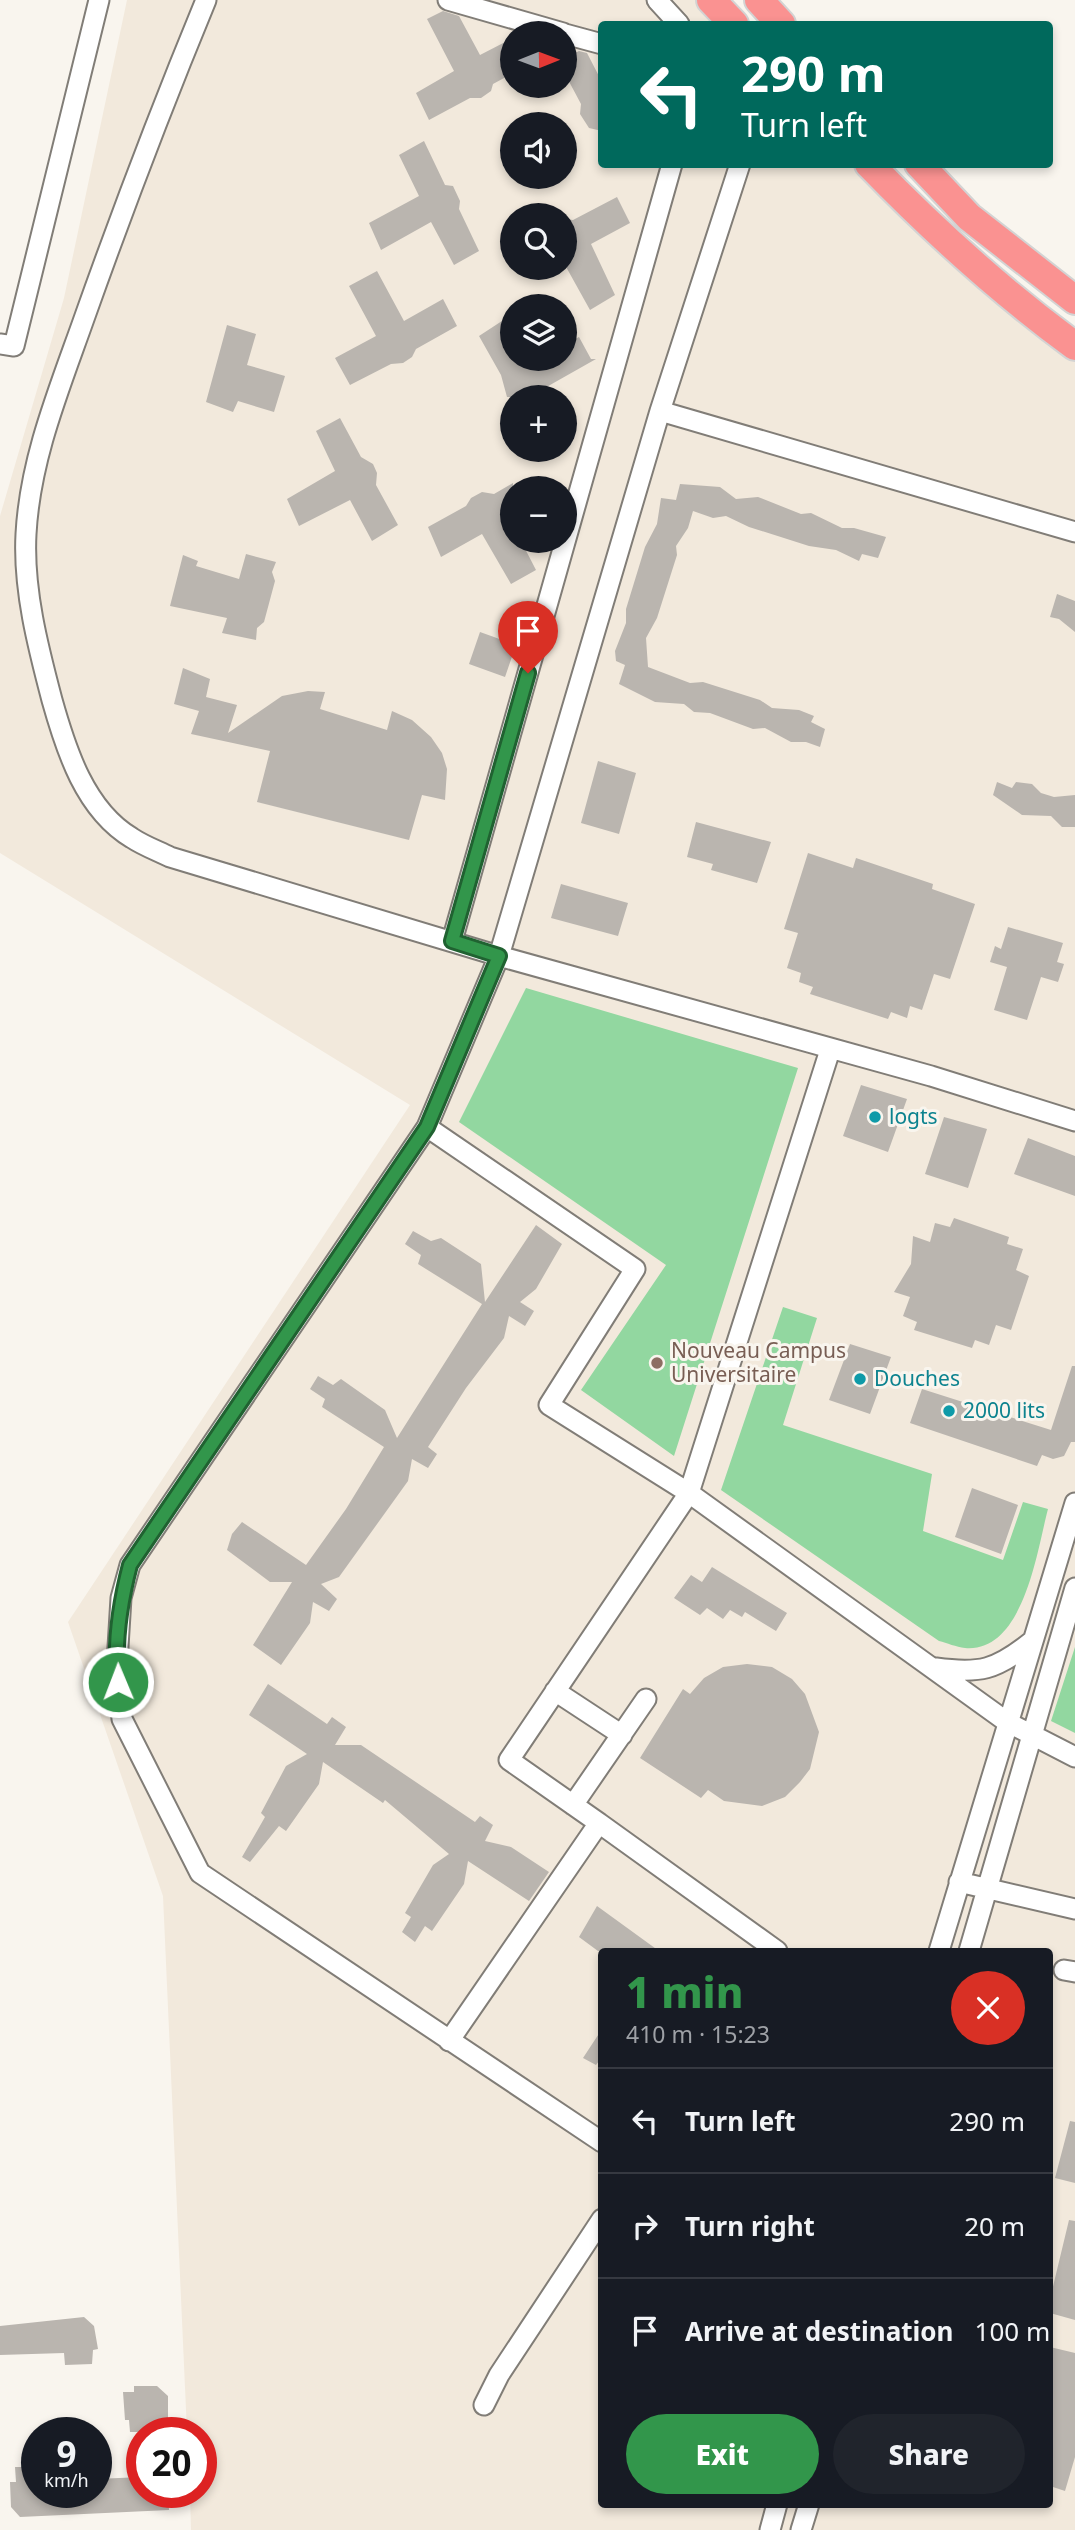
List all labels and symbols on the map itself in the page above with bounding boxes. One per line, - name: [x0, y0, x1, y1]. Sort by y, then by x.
- north arrow: [500, 21, 578, 98]
- pin: [498, 601, 558, 673]
- place label: logts: [889, 1102, 938, 1130]
- marker: logts: [867, 1109, 883, 1125]
- place label: Nouveau Campus Universitaire: [671, 1336, 846, 1388]
- marker: Nouveau Campus Universitaire: [649, 1355, 665, 1371]
- place label: Douches: [874, 1364, 960, 1392]
- marker: Douches: [852, 1371, 868, 1387]
- place label: 2000 lits: [963, 1396, 1045, 1424]
- marker: 2000 lits: [941, 1403, 957, 1419]
- position arrow: [81, 1645, 155, 1719]
- speed limit sign: 20: [126, 2417, 217, 2508]

